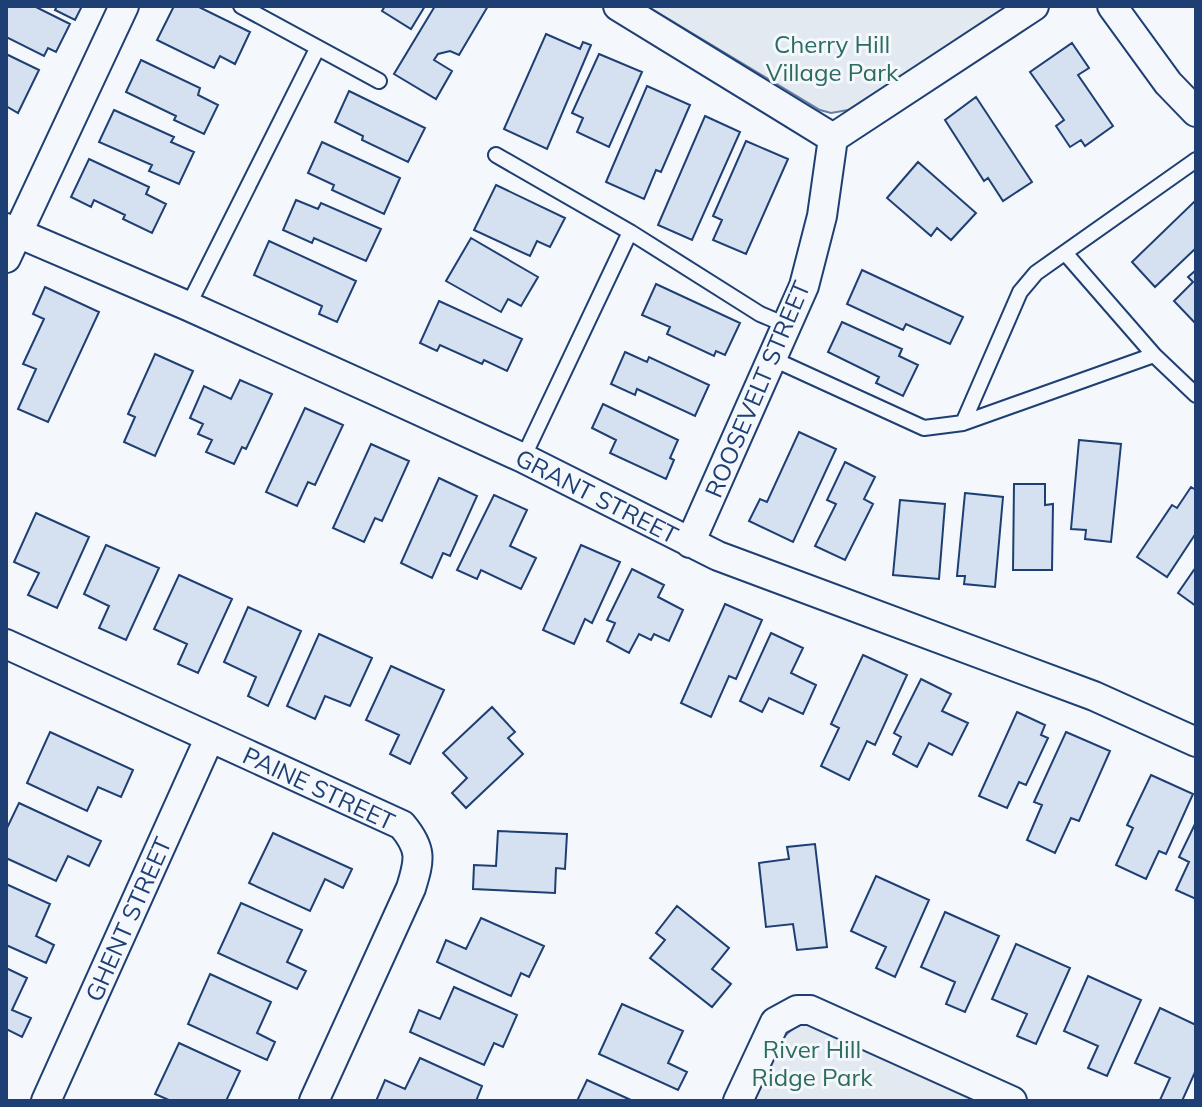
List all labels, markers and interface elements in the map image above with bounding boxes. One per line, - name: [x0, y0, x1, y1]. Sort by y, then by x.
- park label: Cherry Hill Village Park: [766, 29, 899, 87]
- street label: ROOSEVELT STREET: [698, 276, 816, 502]
- street label: GRANT STREET: [511, 442, 684, 550]
- street label: PAINE STREET: [238, 740, 400, 836]
- street label: GHENT STREET: [78, 832, 178, 1006]
- park label: River Hill Ridge Park: [751, 1034, 873, 1092]

